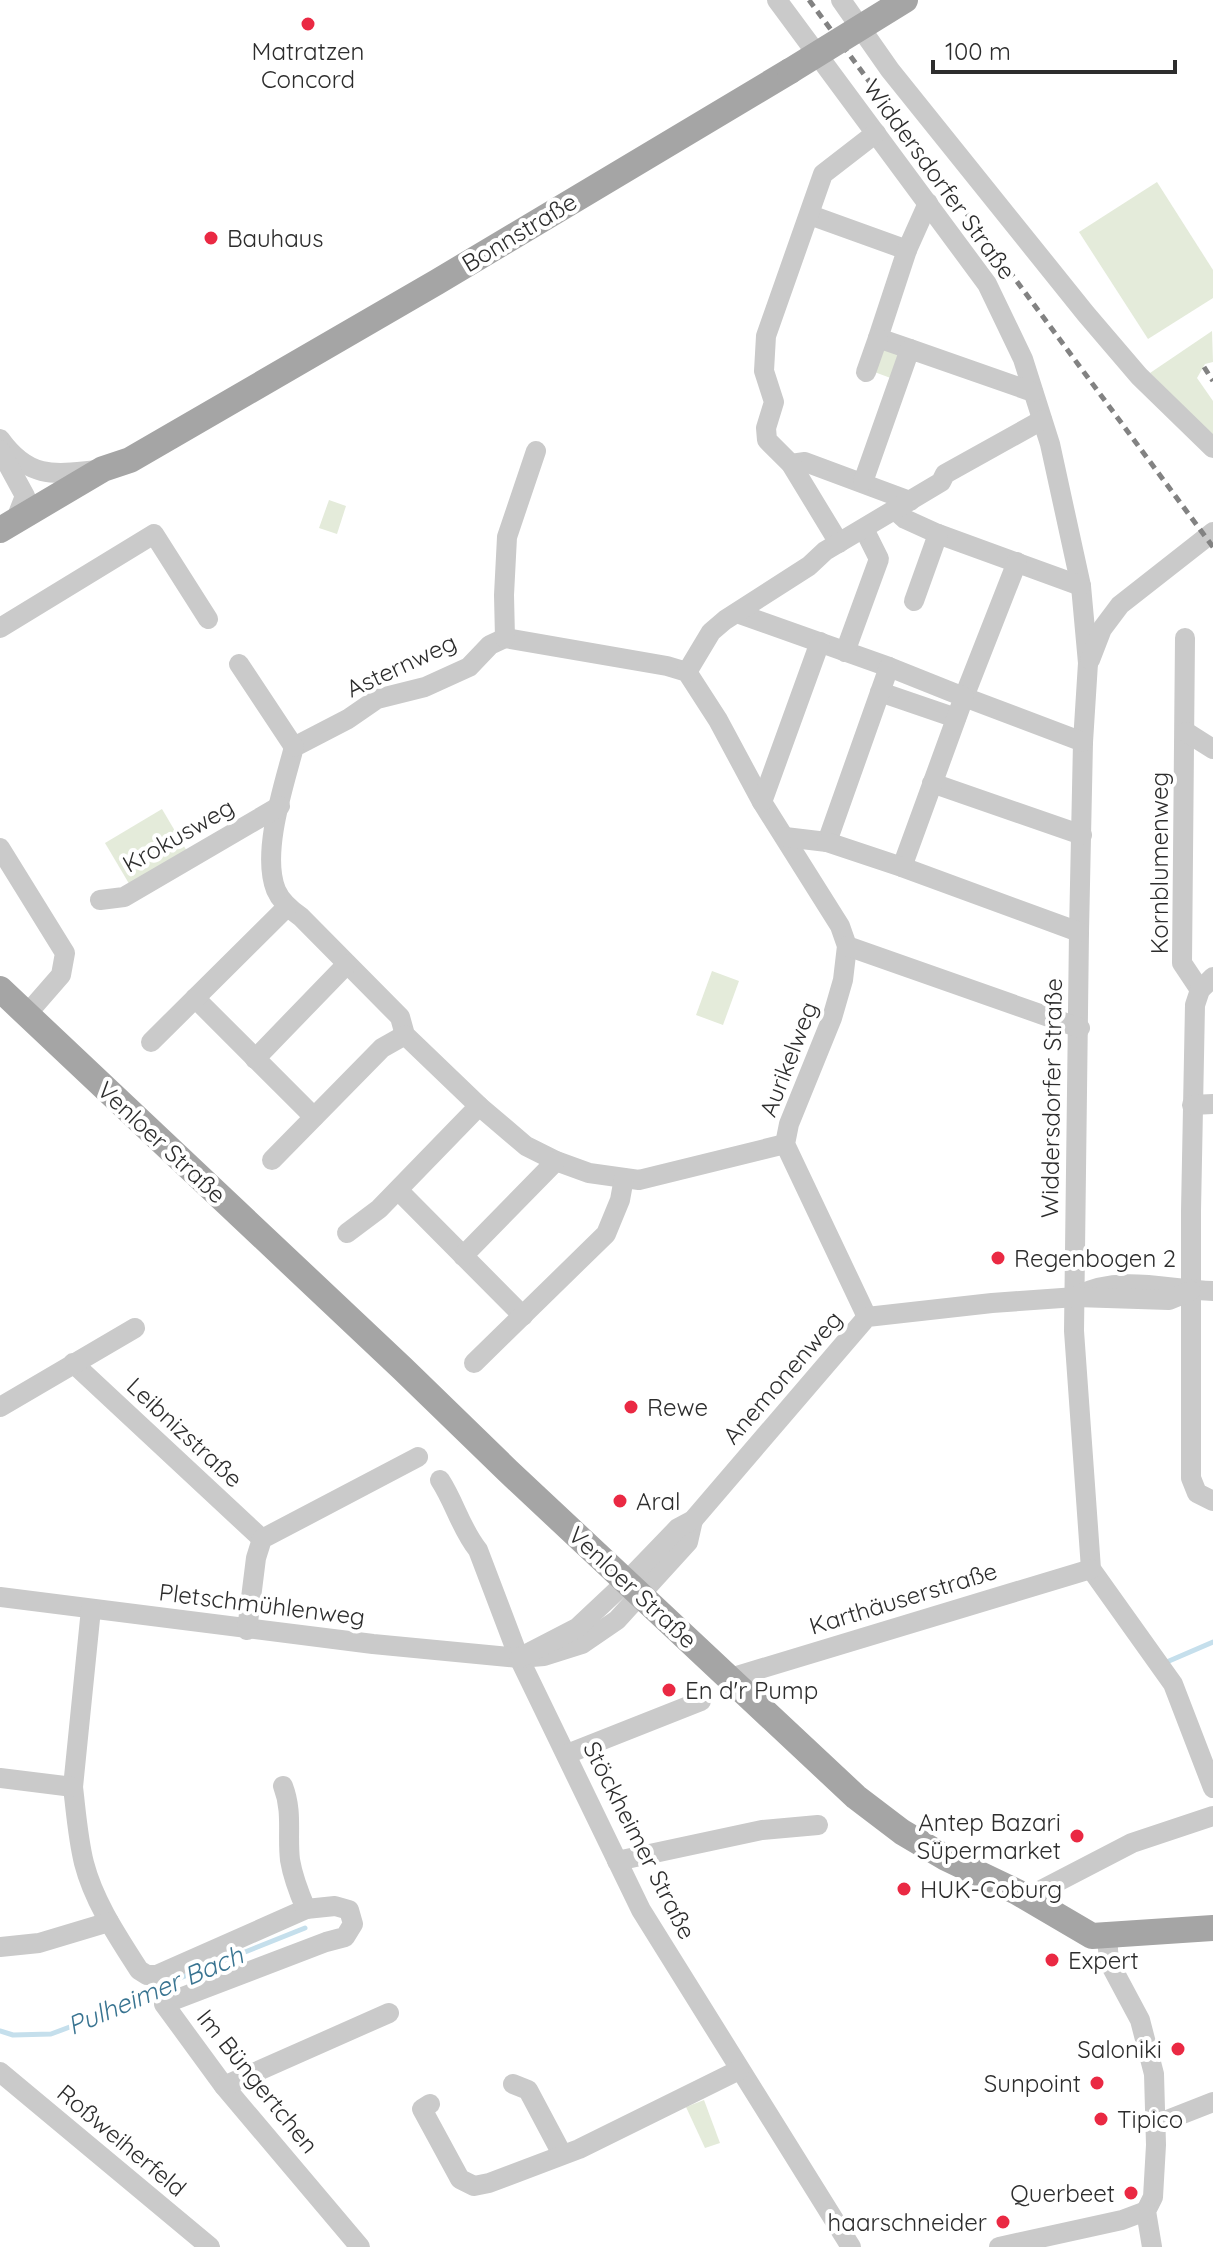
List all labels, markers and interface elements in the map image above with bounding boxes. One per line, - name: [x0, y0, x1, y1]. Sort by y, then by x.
- marker: Matratzen Concord: [299, 15, 317, 33]
- scale bar: [933, 24, 1175, 74]
- place label: Matratzen Concord: [252, 36, 364, 94]
- text: 100 m: [945, 36, 1011, 66]
- street label: Widdersdorfer Straße: [857, 73, 1023, 285]
- street label: Bonnstraße: [456, 186, 582, 278]
- place label: Bauhaus: [227, 223, 323, 253]
- marker: Bauhaus: [202, 229, 220, 247]
- street label: Asternweg: [341, 626, 461, 704]
- street label: Kornblumenweg: [1144, 772, 1174, 954]
- street label: Krokusweg: [117, 791, 239, 879]
- street label: Widdersdorfer Straße: [1034, 978, 1068, 1218]
- street label: Aurikelweg: [752, 997, 824, 1121]
- street label: Venloer Straße: [91, 1075, 233, 1209]
- place label: Regenbogen 2: [1014, 1243, 1176, 1273]
- marker: Regenbogen 2: [989, 1249, 1007, 1267]
- street label: Anemonenweg: [716, 1304, 848, 1450]
- street label: Leibnizstraße: [121, 1371, 249, 1493]
- place label: Rewe: [647, 1392, 708, 1422]
- marker: Rewe: [622, 1398, 640, 1416]
- place label: Aral: [636, 1486, 681, 1516]
- marker: Aral: [611, 1492, 629, 1510]
- street label: Venloer Straße: [562, 1520, 704, 1654]
- street label: Karthäuserstraße: [805, 1555, 1001, 1641]
- street label: Pletschmühlenweg: [157, 1576, 367, 1632]
- place label: En d'r Pump: [685, 1675, 818, 1705]
- marker: En d'r Pump: [660, 1681, 678, 1699]
- street label: Stöckheimer Straße: [577, 1736, 703, 1944]
- place label: Antep Bazari Süpermarket: [917, 1807, 1061, 1865]
- marker: Antep Bazari Süpermarket: [1068, 1827, 1086, 1845]
- place label: HUK-Coburg: [920, 1874, 1062, 1904]
- marker: HUK-Coburg: [895, 1880, 913, 1898]
- water label: Pulheimer Bach: [62, 1938, 249, 2042]
- place label: Expert: [1068, 1945, 1139, 1975]
- marker: Expert: [1043, 1951, 1061, 1969]
- street label: Im Büngertchen: [191, 2003, 325, 2159]
- place label: Saloniki: [1077, 2034, 1162, 2064]
- marker: Saloniki: [1169, 2040, 1187, 2058]
- place label: Sunpoint: [984, 2068, 1081, 2098]
- marker: Sunpoint: [1088, 2074, 1106, 2092]
- street label: Roßweiherfeld: [51, 2077, 193, 2203]
- place label: Tipico: [1117, 2104, 1183, 2134]
- marker: Tipico: [1092, 2110, 1110, 2128]
- place label: Querbeet: [1010, 2178, 1115, 2208]
- marker: Querbeet: [1122, 2184, 1140, 2202]
- place label: haarschneider: [828, 2207, 987, 2237]
- marker: haarschneider: [994, 2213, 1012, 2231]

